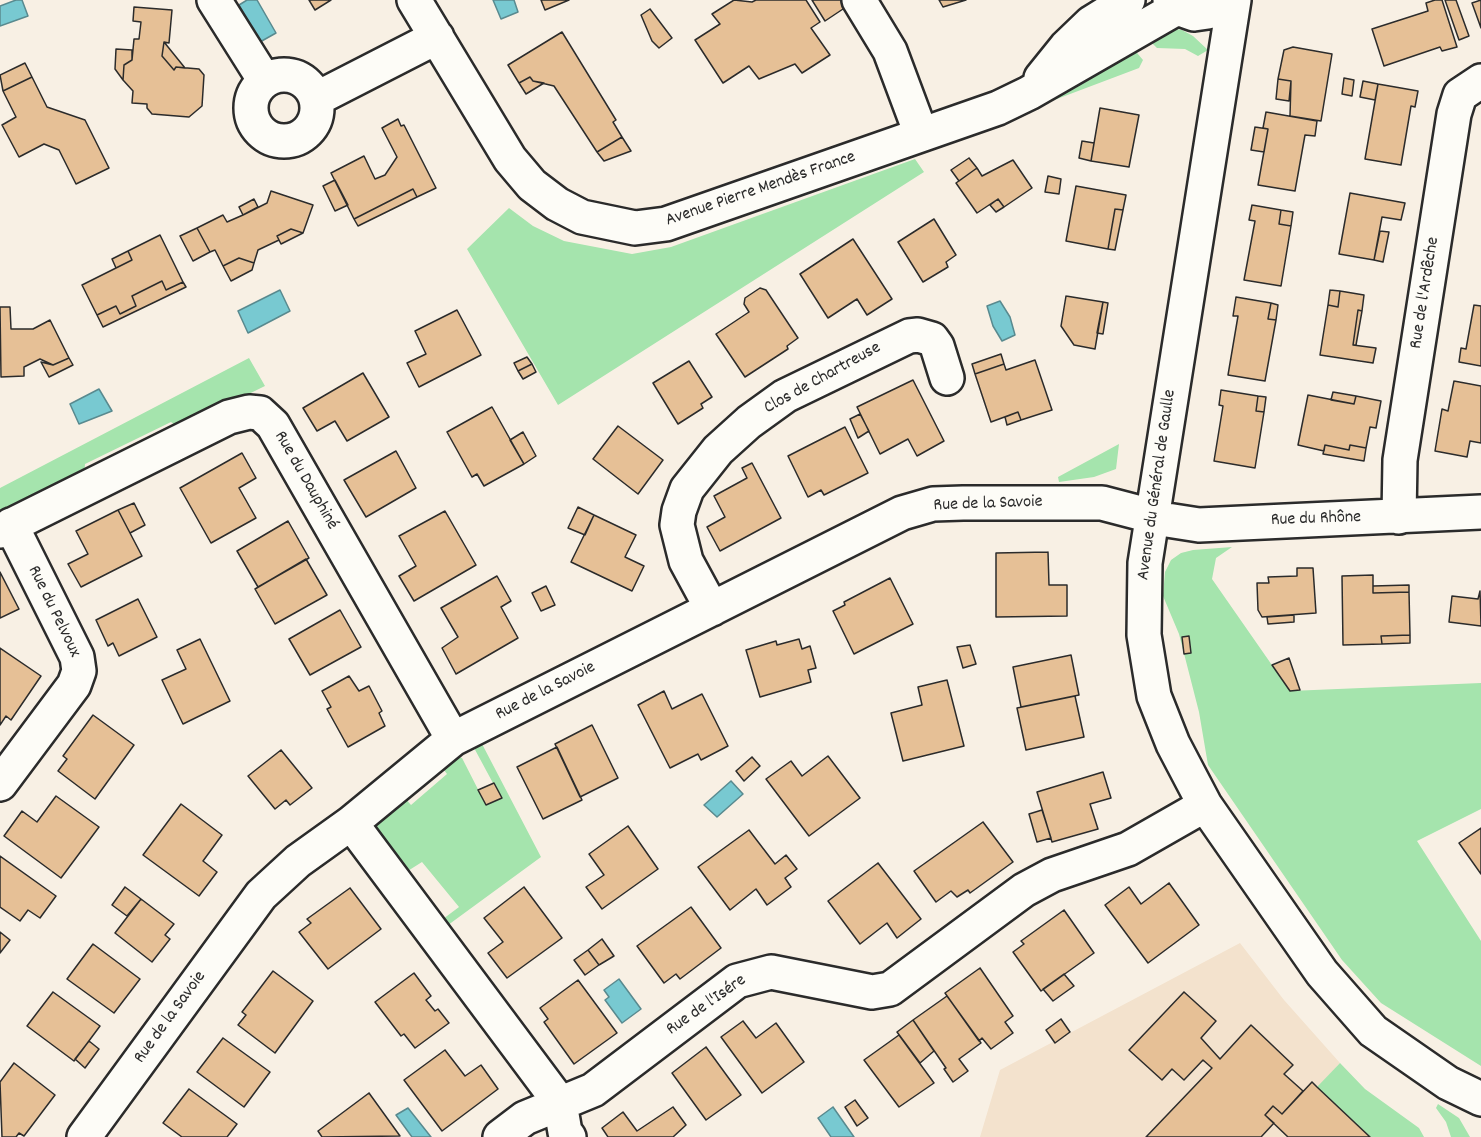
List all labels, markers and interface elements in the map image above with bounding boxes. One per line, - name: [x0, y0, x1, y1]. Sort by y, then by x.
- street label: Avenue Pierre Mendès France: [663, 147, 859, 233]
- street label: Rue de l'Ardêche: [1406, 236, 1446, 350]
- street label: Clos de Chartreuse: [761, 338, 885, 420]
- street label: Avenue du Général de Gaulle: [1134, 388, 1182, 582]
- street label: Rue du Dauphiné: [268, 428, 342, 534]
- street label: Rue de la Savoie: [933, 492, 1043, 518]
- street label: Rue du Rhône: [1271, 508, 1361, 532]
- street label: Rue du Pelvoux: [22, 563, 84, 661]
- street label: Rue de la Savoie: [493, 658, 599, 726]
- street label: Rue de la Savoie: [130, 968, 212, 1068]
- street label: Rue de l'Isére: [663, 971, 751, 1041]

